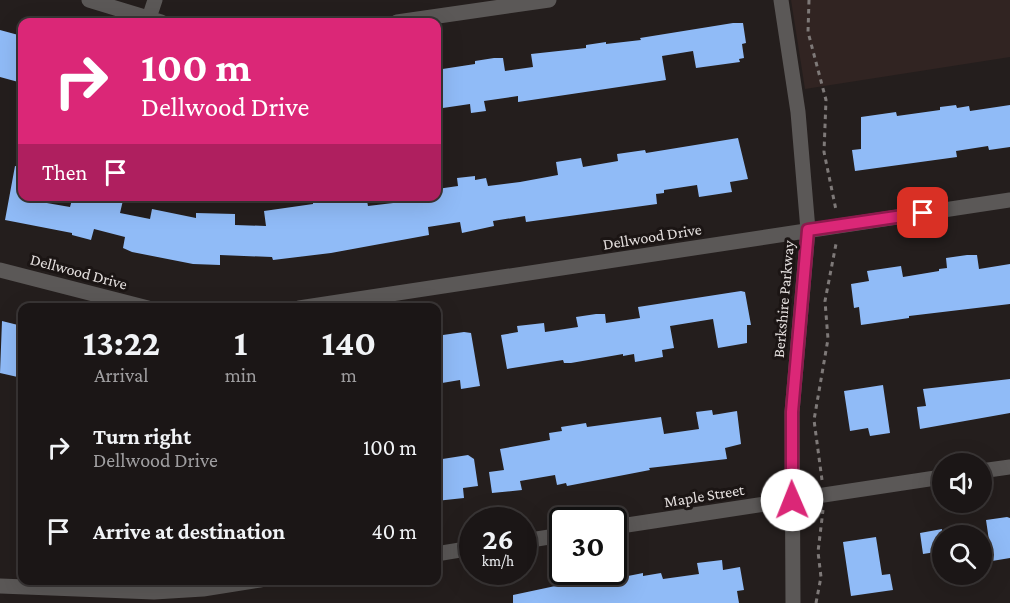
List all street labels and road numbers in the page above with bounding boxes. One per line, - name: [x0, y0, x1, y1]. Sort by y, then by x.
- street label: Dellwood Drive: [601, 220, 703, 253]
- street label: Berkshire Parkway: [770, 239, 798, 359]
- street label: Dellwood Drive: [28, 250, 129, 293]
- street label: Maple Street: [663, 481, 746, 511]

